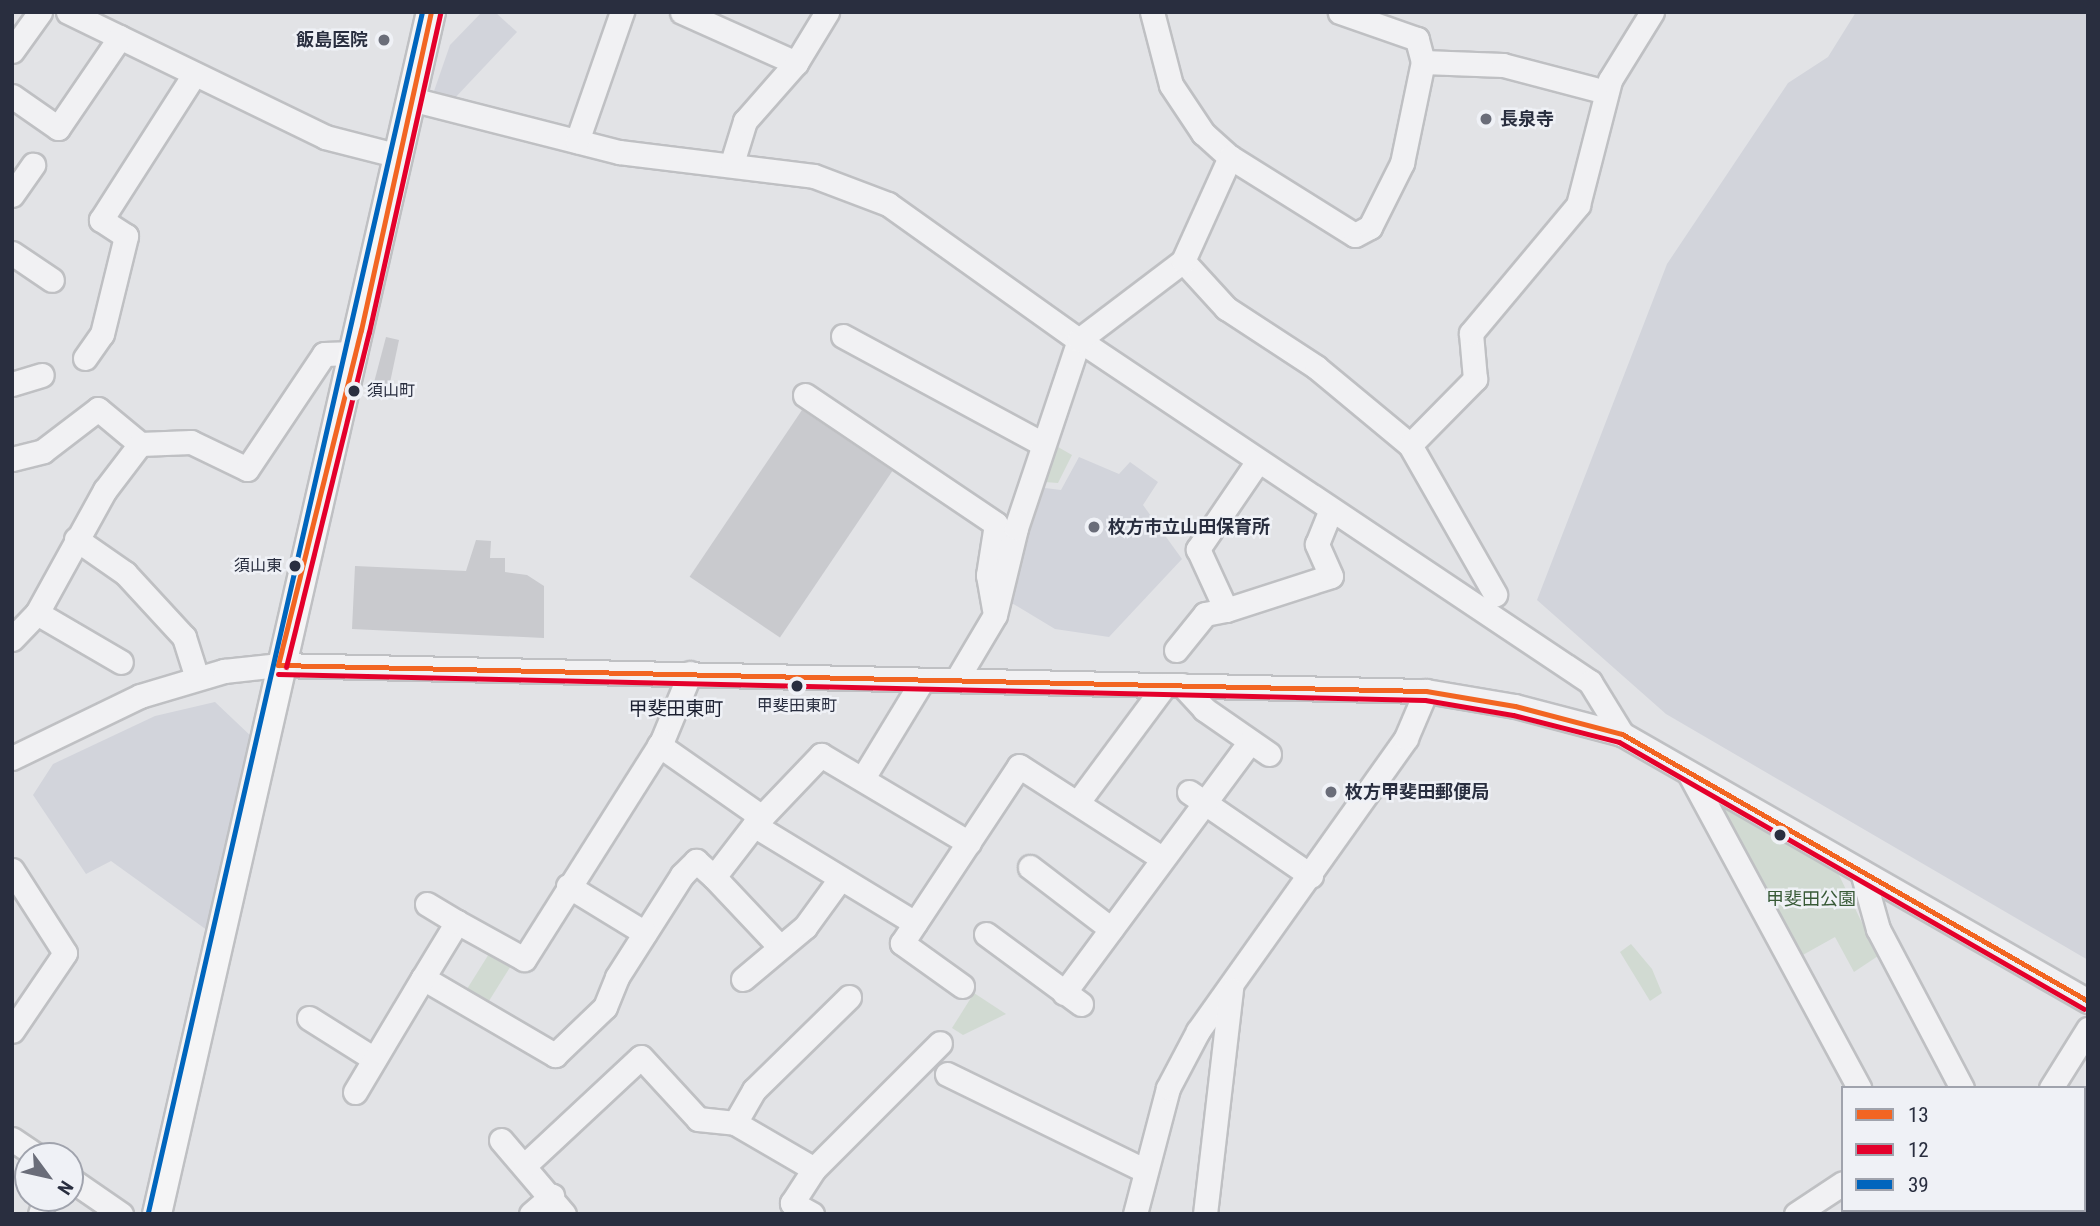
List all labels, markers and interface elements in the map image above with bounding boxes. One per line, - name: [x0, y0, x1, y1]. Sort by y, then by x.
- place label: 飯島医院: [296, 29, 368, 51]
- marker: 飯島医院: [374, 30, 394, 50]
- place label: 長泉寺: [1500, 108, 1554, 130]
- marker: 長泉寺: [1478, 111, 1494, 127]
- place label: 須山町: [367, 381, 415, 401]
- marker: 須山町: [347, 384, 361, 398]
- place label: 枚方市立山田保育所: [1108, 516, 1270, 538]
- marker: 枚方市立山田保育所: [1086, 519, 1102, 535]
- place label: 須山東: [234, 556, 282, 576]
- marker: 須山東: [288, 559, 302, 573]
- marker: 甲斐田東町: [790, 679, 804, 693]
- place label: 甲斐田東町: [757, 696, 837, 716]
- district label: 甲斐田東町: [629, 698, 723, 720]
- place label: 枚方甲斐田郵便局: [1345, 781, 1489, 803]
- marker: 枚方甲斐田郵便局: [1323, 784, 1339, 800]
- unlabelled marker: [1773, 828, 1787, 842]
- park label: 甲斐田公園: [1766, 888, 1856, 910]
- legend: [1841, 1086, 2086, 1212]
- text: 13: [1908, 1103, 1929, 1127]
- text: 12: [1908, 1138, 1929, 1162]
- north arrow: [14, 1142, 84, 1212]
- text: 39: [1908, 1173, 1929, 1197]
- text: N: [53, 1176, 78, 1199]

